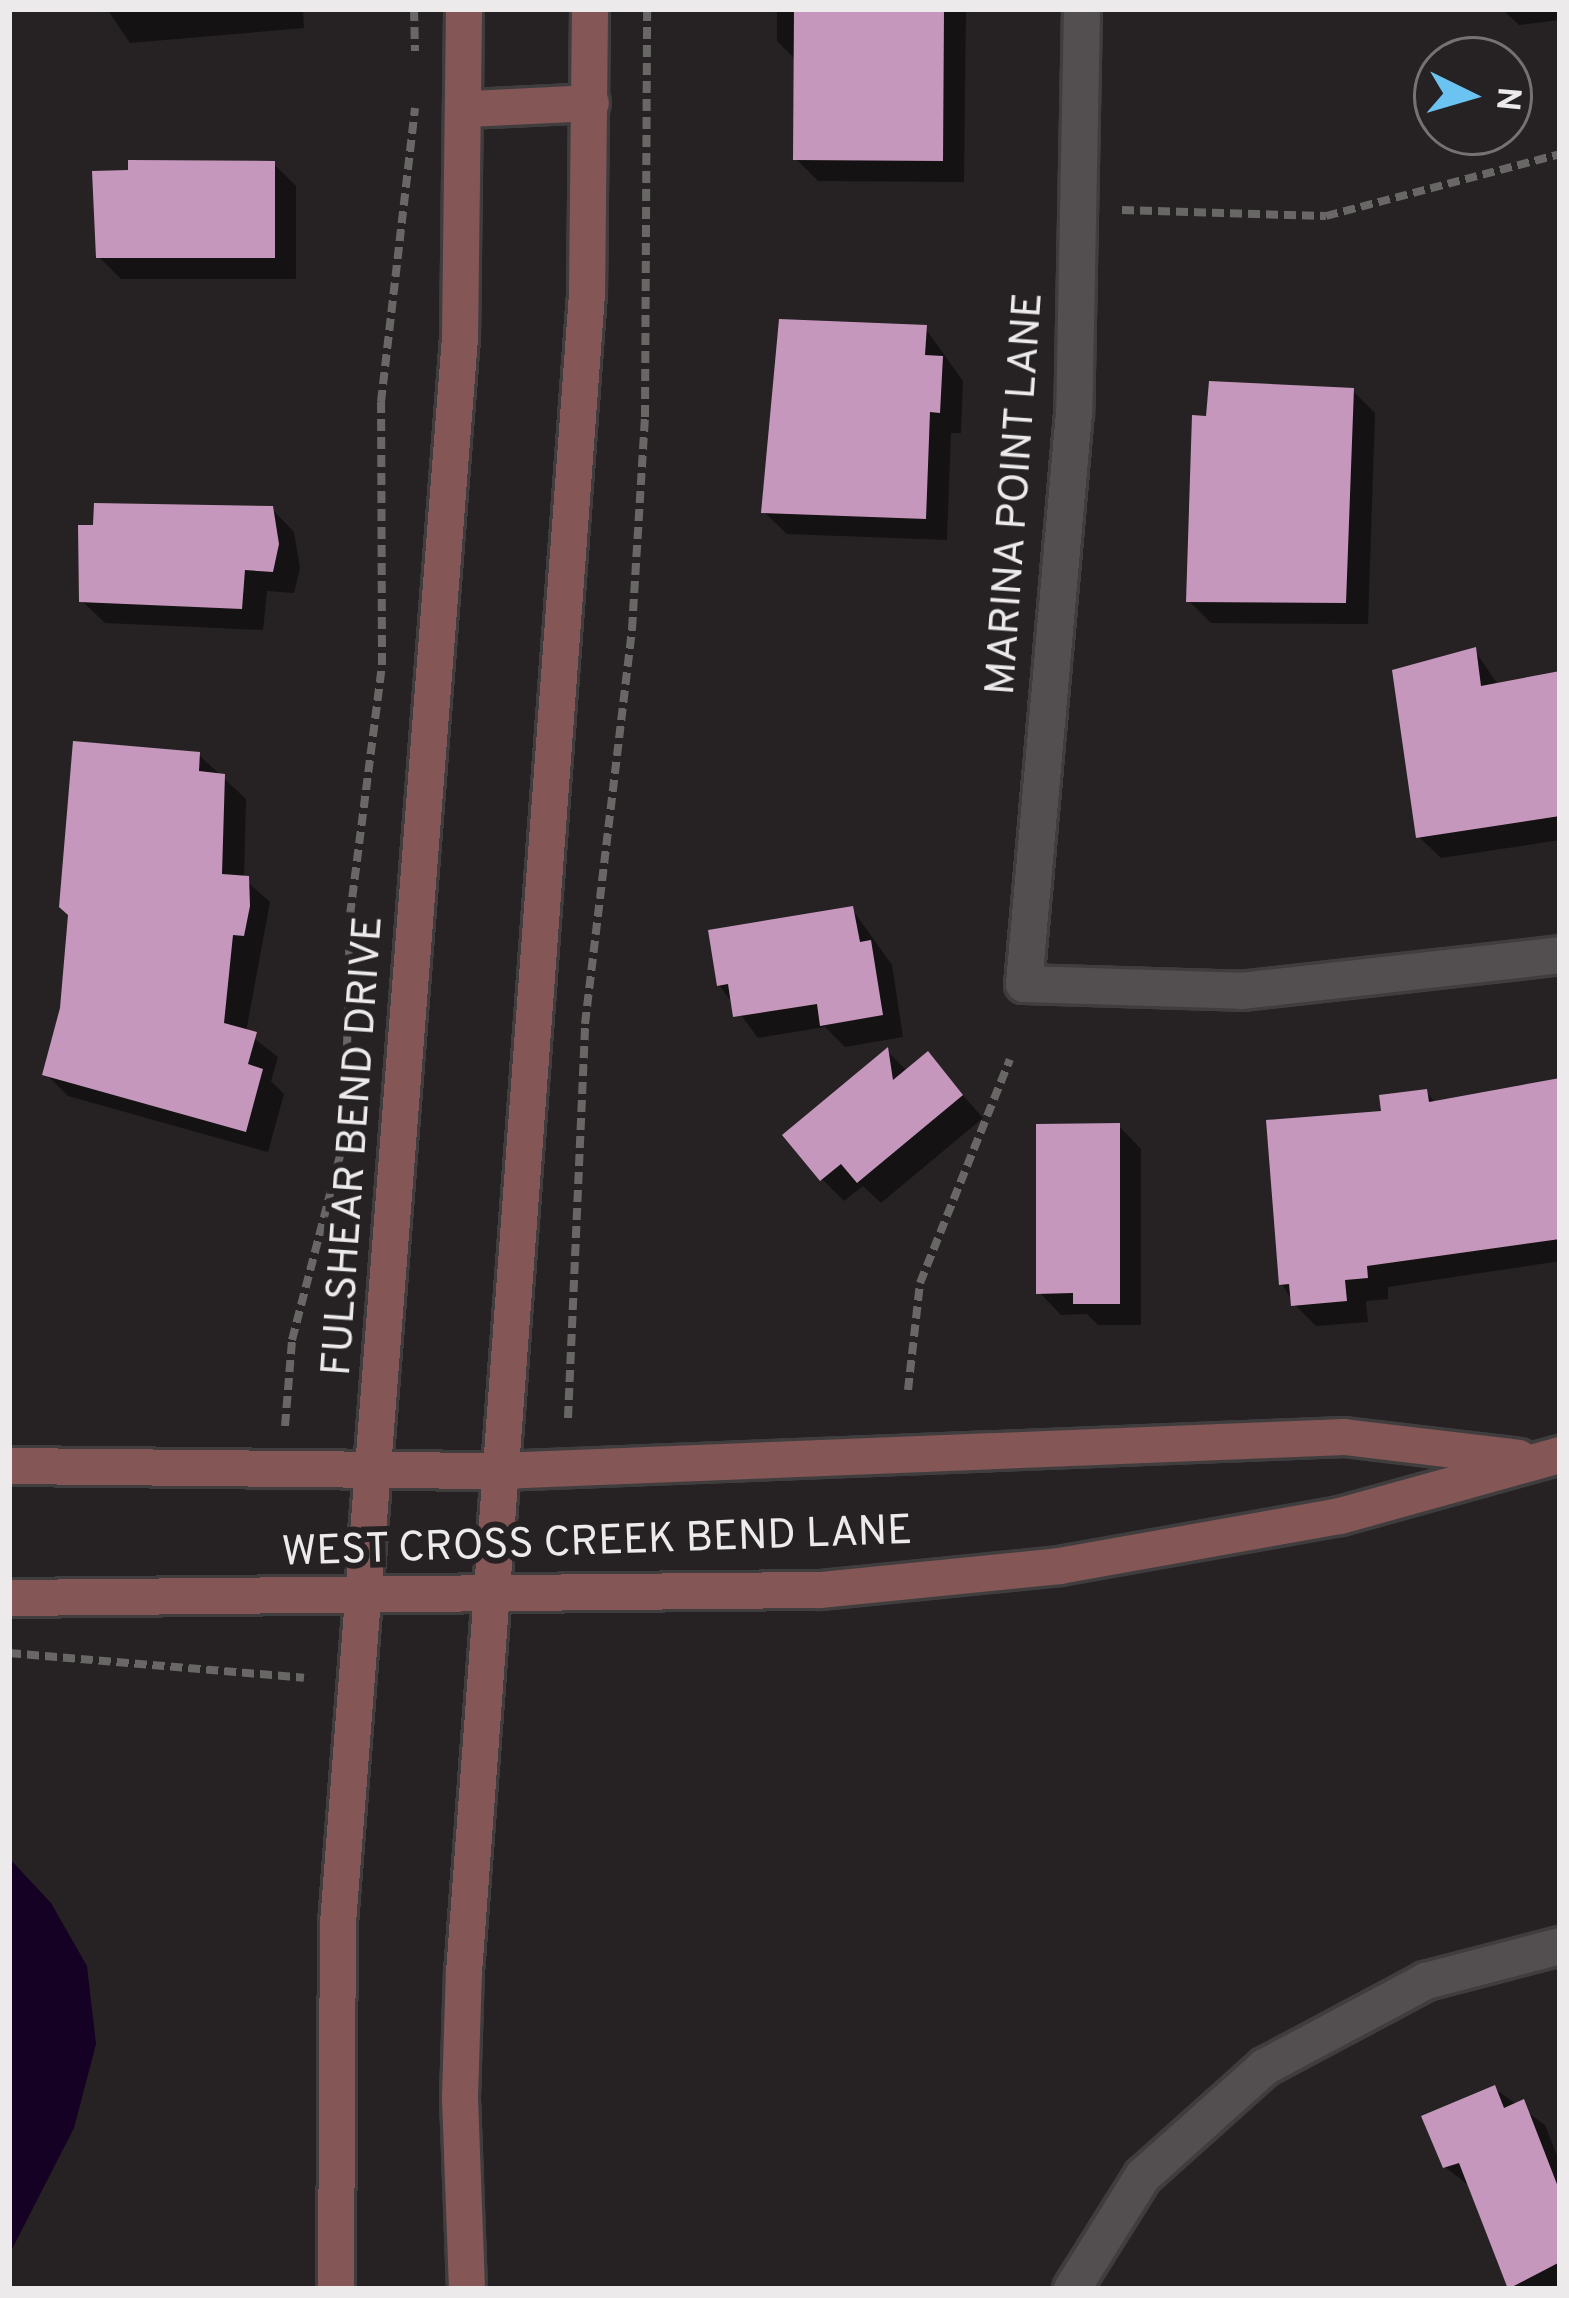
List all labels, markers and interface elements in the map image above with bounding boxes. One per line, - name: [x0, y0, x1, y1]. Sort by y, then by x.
- north arrow: [1413, 36, 1533, 156]
- text: N: [1484, 85, 1528, 113]
- street label: MARINA POINT LANE: [978, 289, 1056, 699]
- street label: FULSHEAR BEND DRIVE: [314, 914, 396, 1378]
- street label: WEST CROSS CREEK BEND LANE: [280, 1508, 914, 1580]

